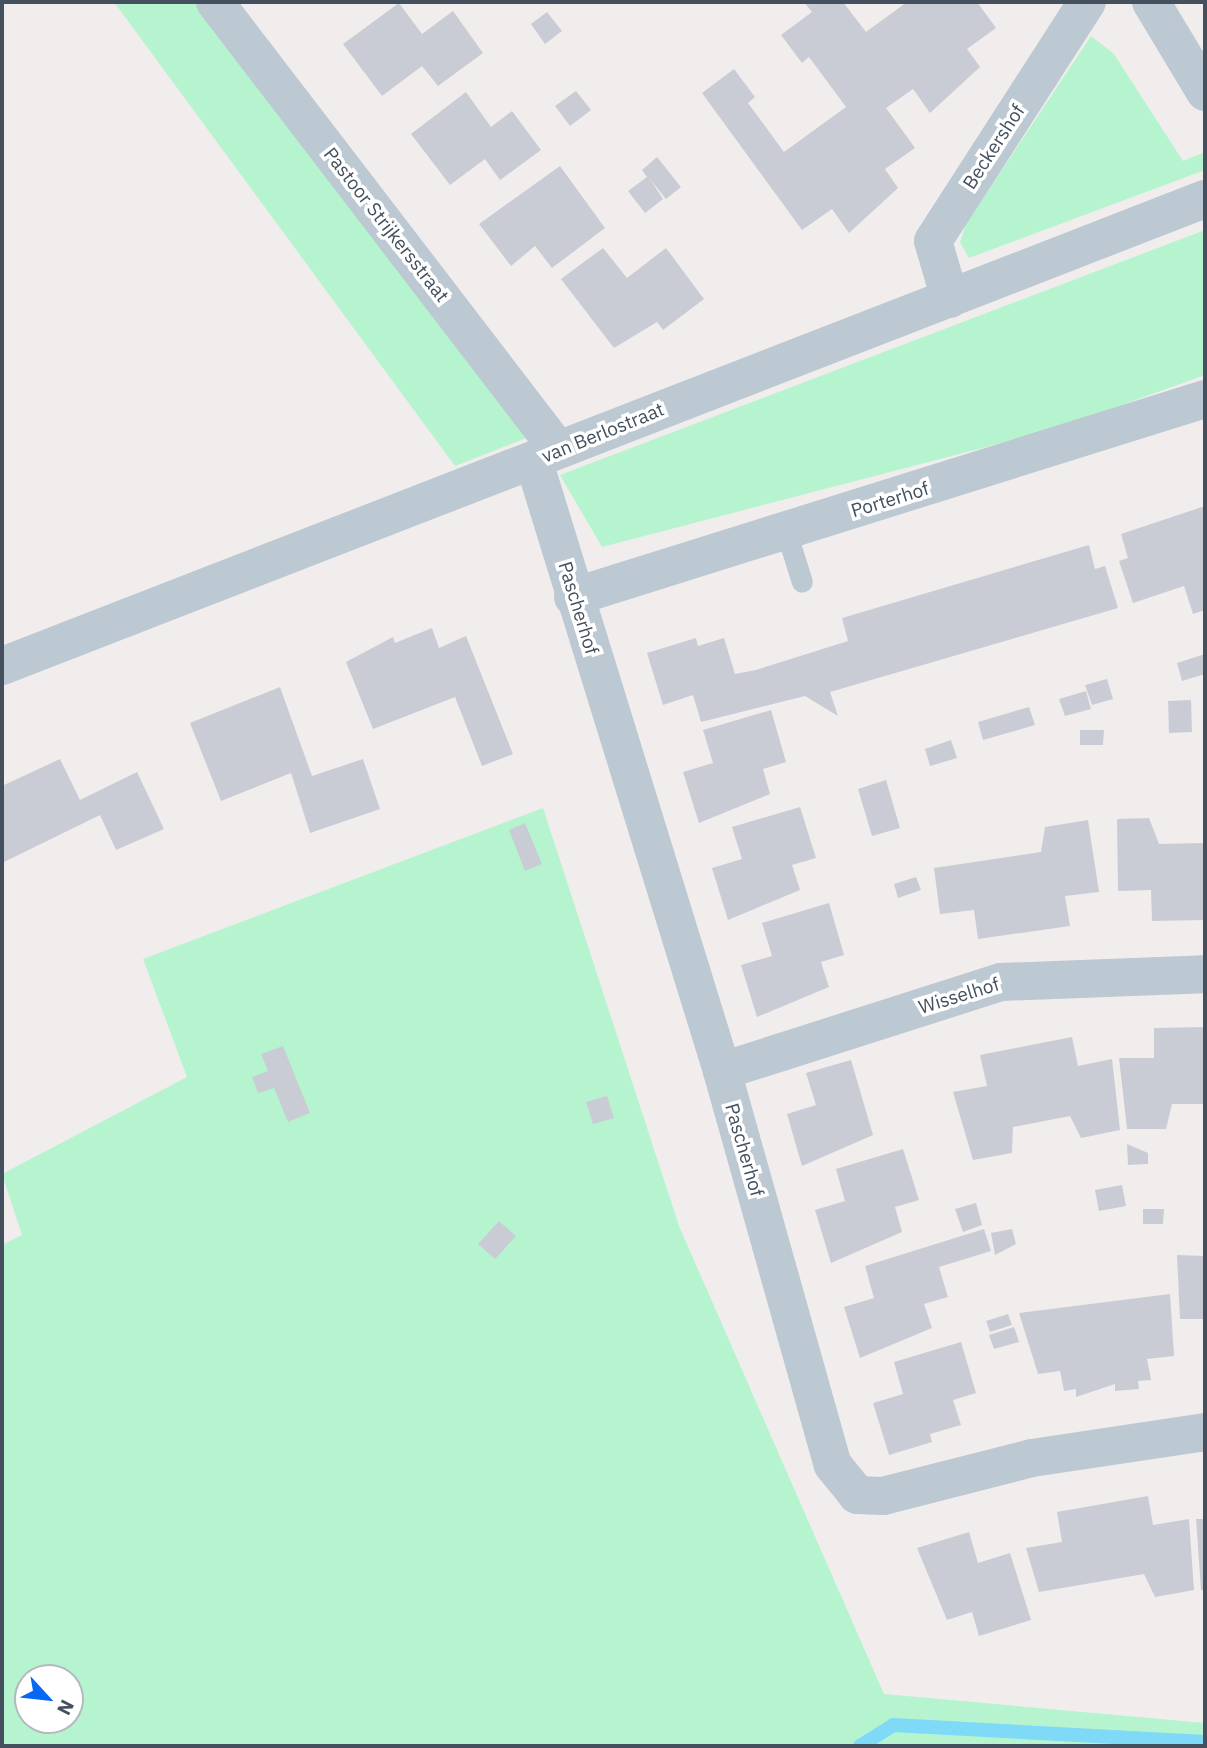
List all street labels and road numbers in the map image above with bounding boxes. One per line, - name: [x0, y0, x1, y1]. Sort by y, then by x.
- street label: Beckershof: [958, 100, 1030, 194]
- street label: Pastoor Strijkersstraat: [319, 143, 453, 307]
- street label: van Berlostraat: [539, 398, 667, 468]
- street label: Porterhof: [848, 477, 932, 523]
- street label: Pascherhof: [553, 559, 603, 657]
- street label: Wisselhof: [916, 973, 1002, 1019]
- street label: Pascherhof: [720, 1101, 768, 1199]

